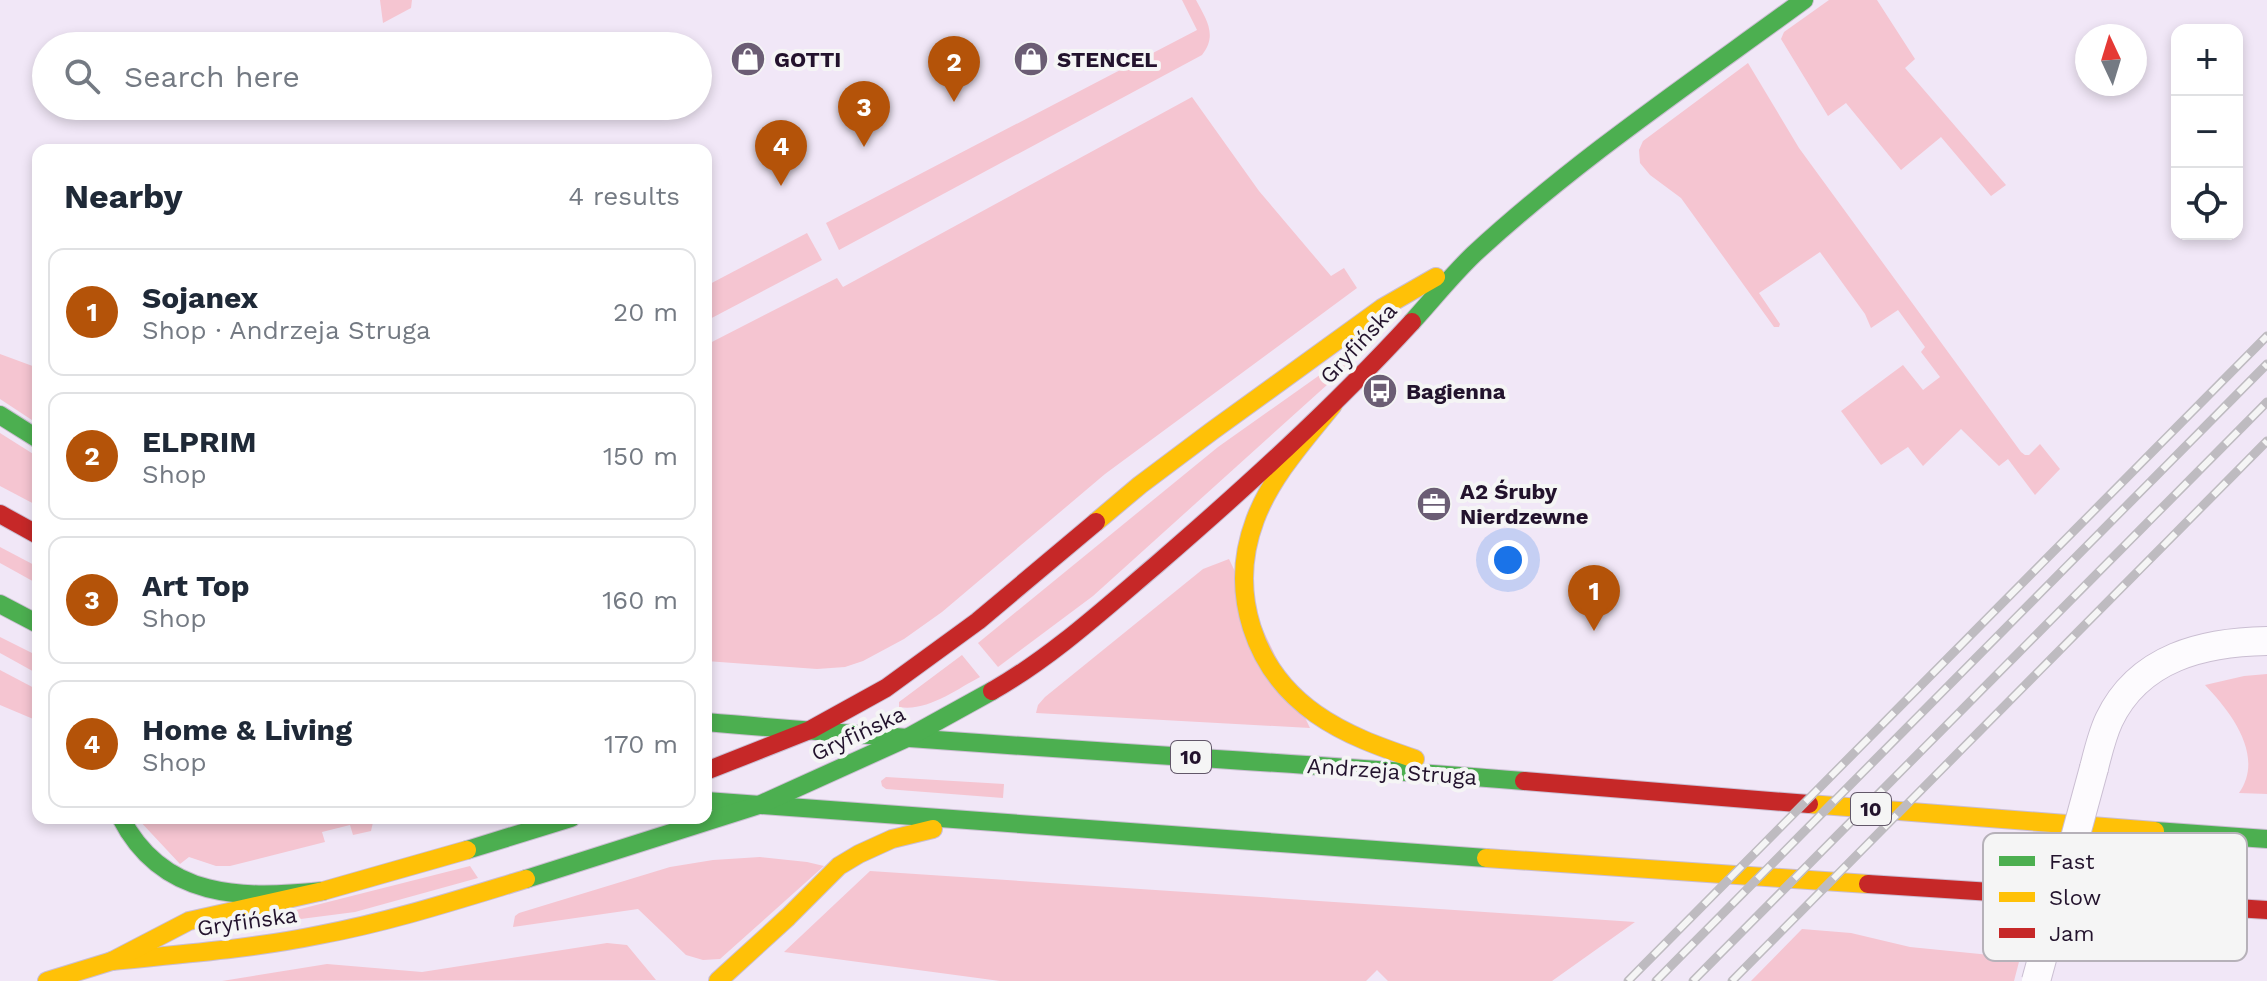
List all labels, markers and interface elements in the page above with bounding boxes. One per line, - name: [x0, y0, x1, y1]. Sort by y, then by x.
- north arrow: [2075, 24, 2147, 96]
- map controls: [2171, 24, 2243, 240]
- button: +: [2171, 24, 2243, 96]
- search box: [32, 32, 712, 120]
- pin: 2: [928, 36, 980, 102]
- shop icon: GOTTI: [729, 40, 767, 78]
- shop icon: STENCEL: [1012, 40, 1050, 78]
- place label: GOTTI: [774, 47, 841, 72]
- place label: STENCEL: [1057, 47, 1158, 72]
- icon: search: [60, 54, 104, 98]
- text: Search here: [124, 59, 300, 94]
- pin: 3: [838, 81, 890, 147]
- button: −: [2171, 96, 2243, 168]
- pin: 4: [755, 120, 807, 186]
- button: locate: [2171, 168, 2243, 240]
- text: Nearby: [64, 176, 183, 216]
- text: 4 results: [568, 181, 680, 211]
- text: Sojanex: [142, 280, 258, 315]
- text: 1: [86, 297, 98, 327]
- text: 20 m: [613, 297, 678, 327]
- street label: Gryfińska: [1315, 298, 1402, 389]
- text: Shop · Andrzeja Struga: [142, 315, 431, 345]
- bus stop icon: Bagienna: [1361, 372, 1399, 410]
- place label: Bagienna: [1406, 379, 1506, 404]
- text: ELPRIM: [142, 424, 257, 459]
- text: 2: [84, 441, 100, 471]
- text: 150 m: [603, 441, 678, 471]
- text: Shop: [142, 459, 207, 489]
- place label: A2 Śruby Nierdzewne: [1460, 479, 1588, 529]
- office icon: A2 Śruby Nierdzewne: [1415, 485, 1453, 523]
- your location: [1488, 540, 1528, 580]
- pin: 1: [1568, 565, 1620, 631]
- text: Art Top: [142, 568, 250, 603]
- text: 3: [84, 585, 100, 615]
- text: 160 m: [602, 585, 678, 615]
- text: Shop: [142, 603, 207, 633]
- street label: Gryfińska: [807, 701, 909, 766]
- text: Home & Living: [142, 712, 352, 747]
- text: 4: [84, 729, 100, 759]
- text: 170 m: [604, 729, 678, 759]
- road number: 10: [1171, 741, 1211, 773]
- text: Shop: [142, 747, 207, 777]
- street label: Andrzeja Struga: [1306, 753, 1478, 790]
- road number: 10: [1851, 793, 1891, 825]
- legend: [1983, 833, 2247, 961]
- text: Fast: [2049, 849, 2095, 874]
- text: Slow: [2049, 885, 2101, 910]
- street label: Gryfińska: [195, 902, 299, 941]
- text: Jam: [2049, 921, 2094, 946]

